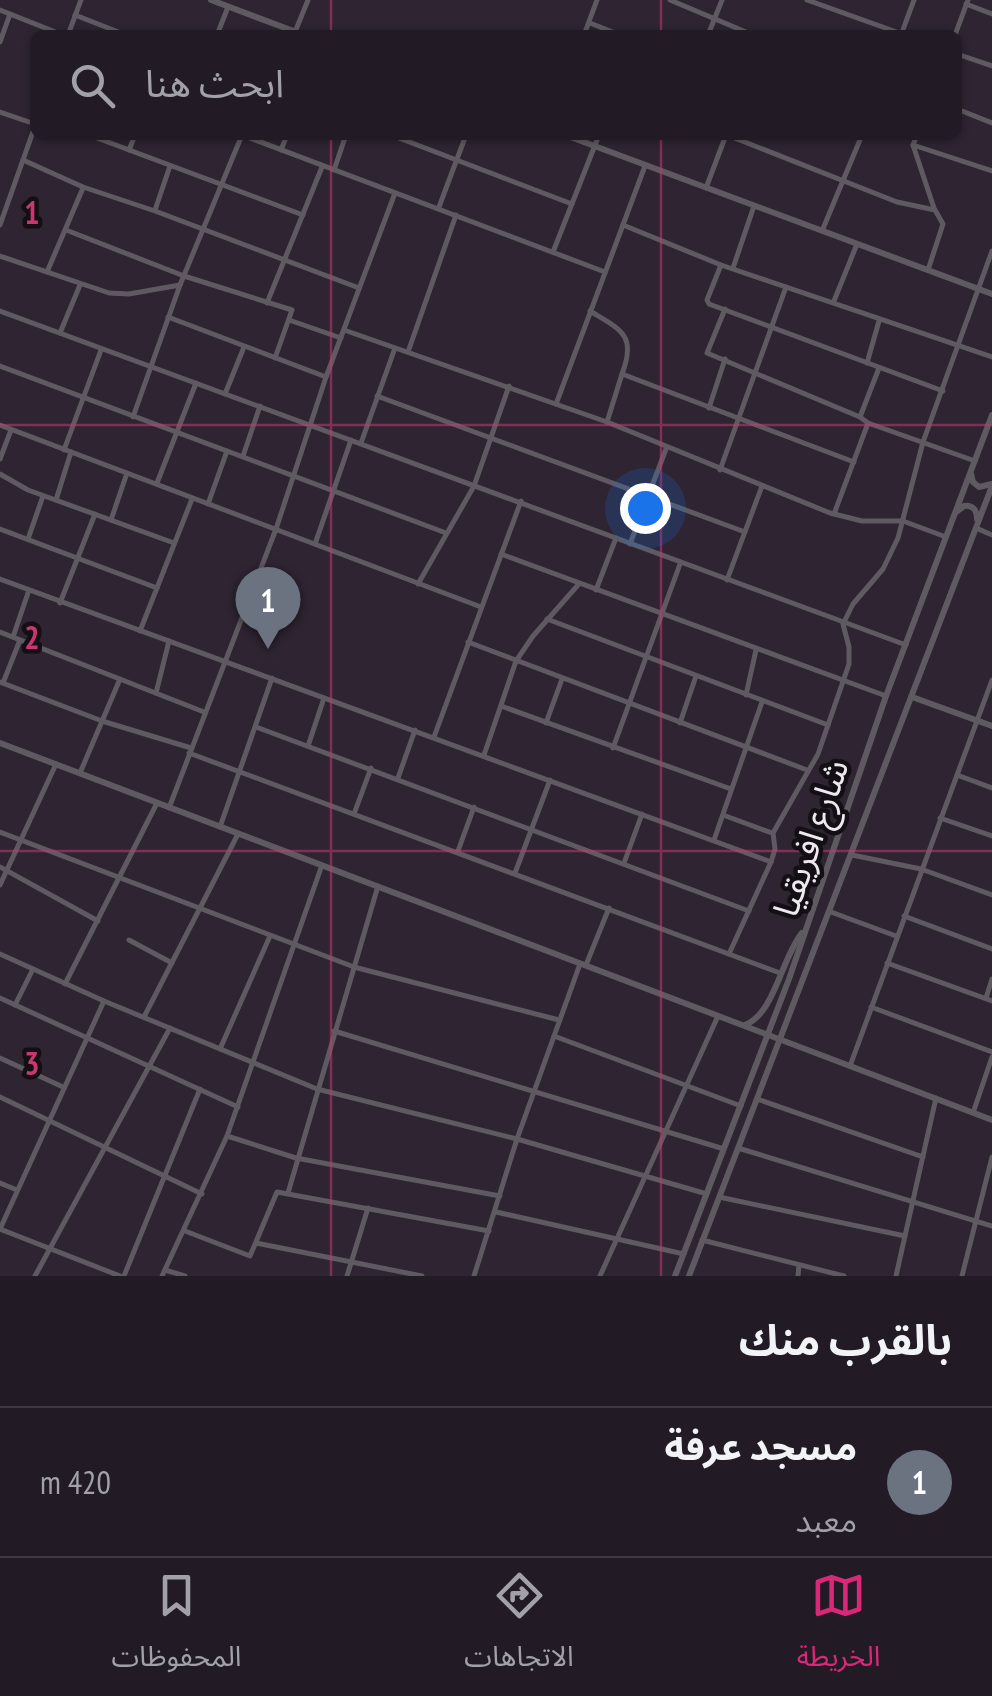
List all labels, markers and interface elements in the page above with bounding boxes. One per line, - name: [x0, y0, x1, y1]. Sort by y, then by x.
- search box: [30, 30, 962, 140]
- icon: search: [65, 58, 120, 113]
- text: ابحث هنا: [145, 58, 284, 107]
- text: 1: [24, 191, 40, 233]
- your location: [620, 483, 671, 534]
- pin: 1: [236, 566, 300, 649]
- text: 2: [24, 616, 40, 658]
- street label: شارع افريقيا: [762, 753, 862, 924]
- text: 3: [24, 1042, 40, 1084]
- text: بالقرب منك: [739, 1312, 952, 1367]
- text: مسجد عرفة: [664, 1421, 857, 1470]
- text: 420 m: [40, 1461, 111, 1503]
- text: 1: [912, 1461, 927, 1503]
- text: معبد: [796, 1499, 857, 1541]
- tab: المحفوظات: [111, 1568, 241, 1687]
- tab: الاتجاهات: [464, 1568, 574, 1687]
- tab: الخريطة: [797, 1568, 881, 1687]

